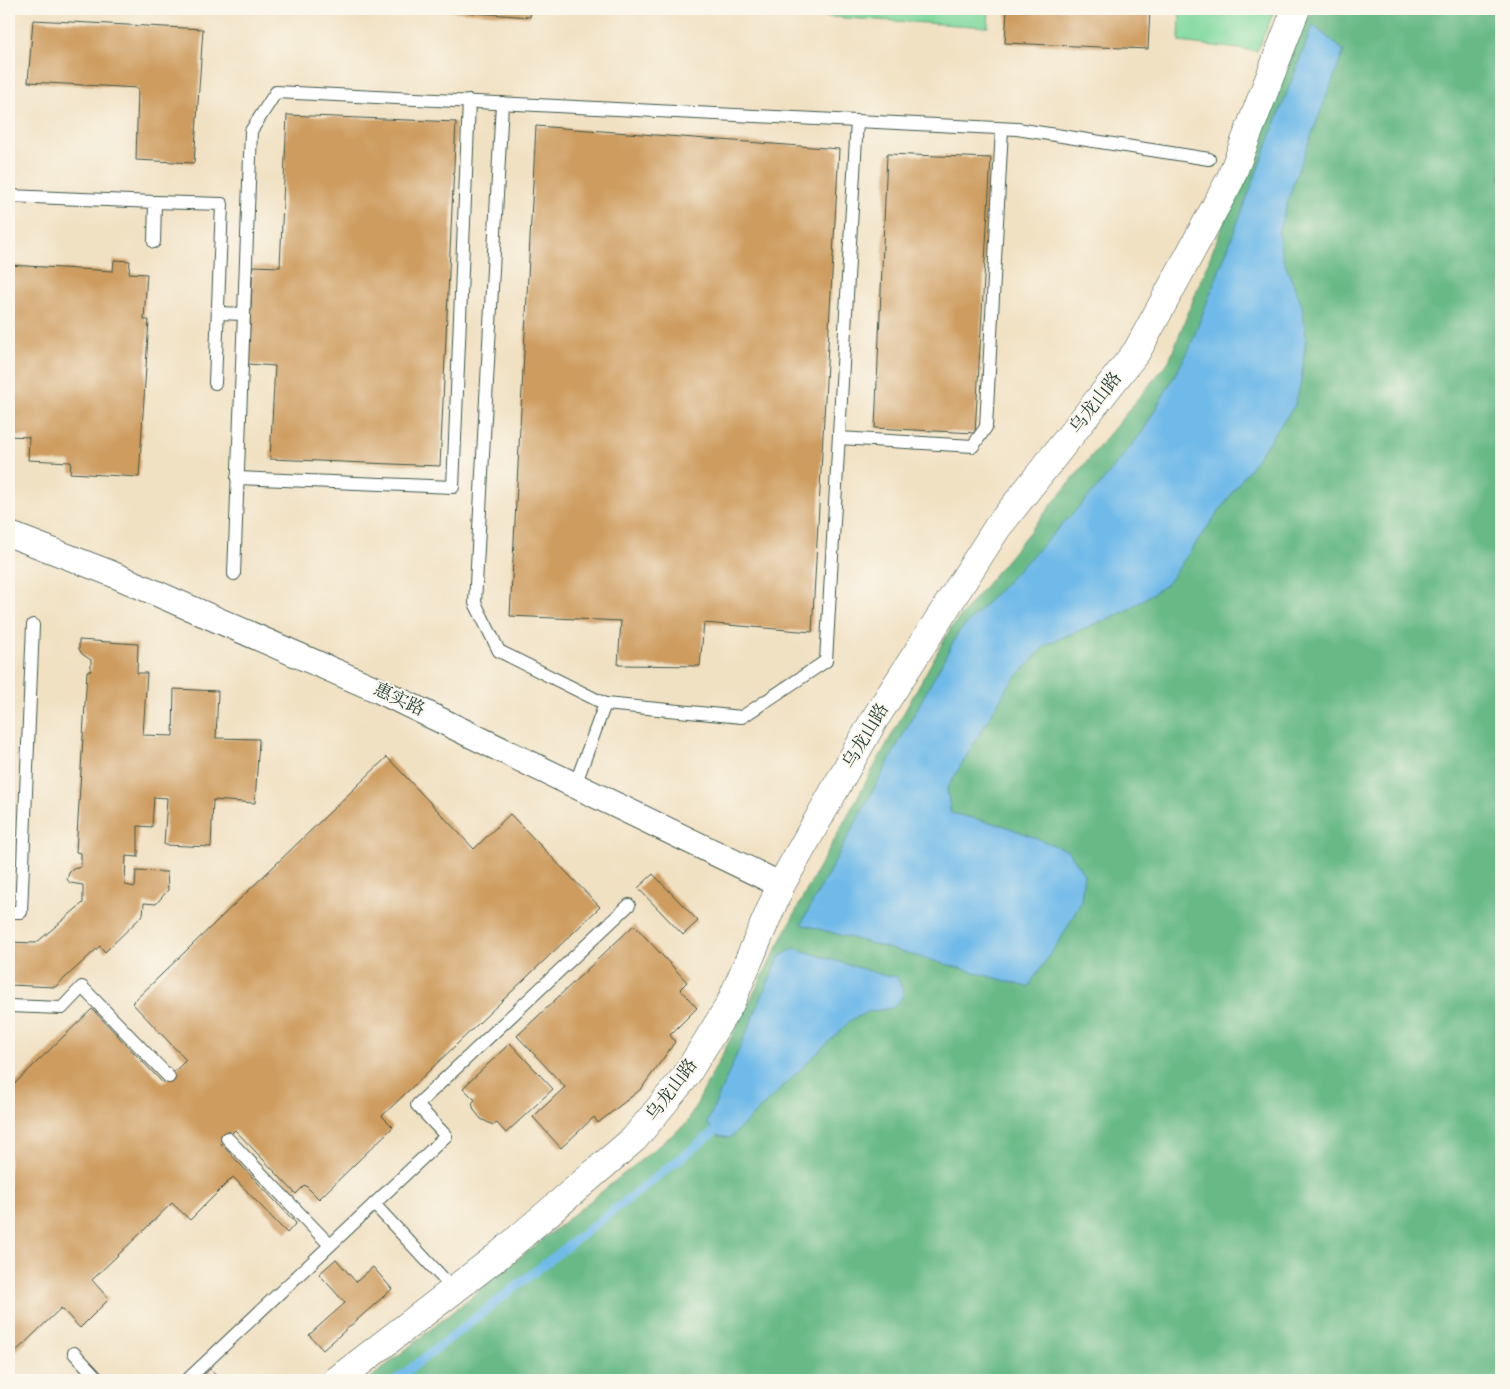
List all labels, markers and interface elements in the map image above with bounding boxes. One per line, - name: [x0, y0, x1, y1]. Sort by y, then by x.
- street label: 乌龙山路: [1065, 368, 1127, 438]
- street label: 惠实路: [370, 679, 428, 721]
- street label: 乌龙山路: [838, 699, 894, 773]
- street label: 乌龙山路: [642, 1055, 702, 1125]

